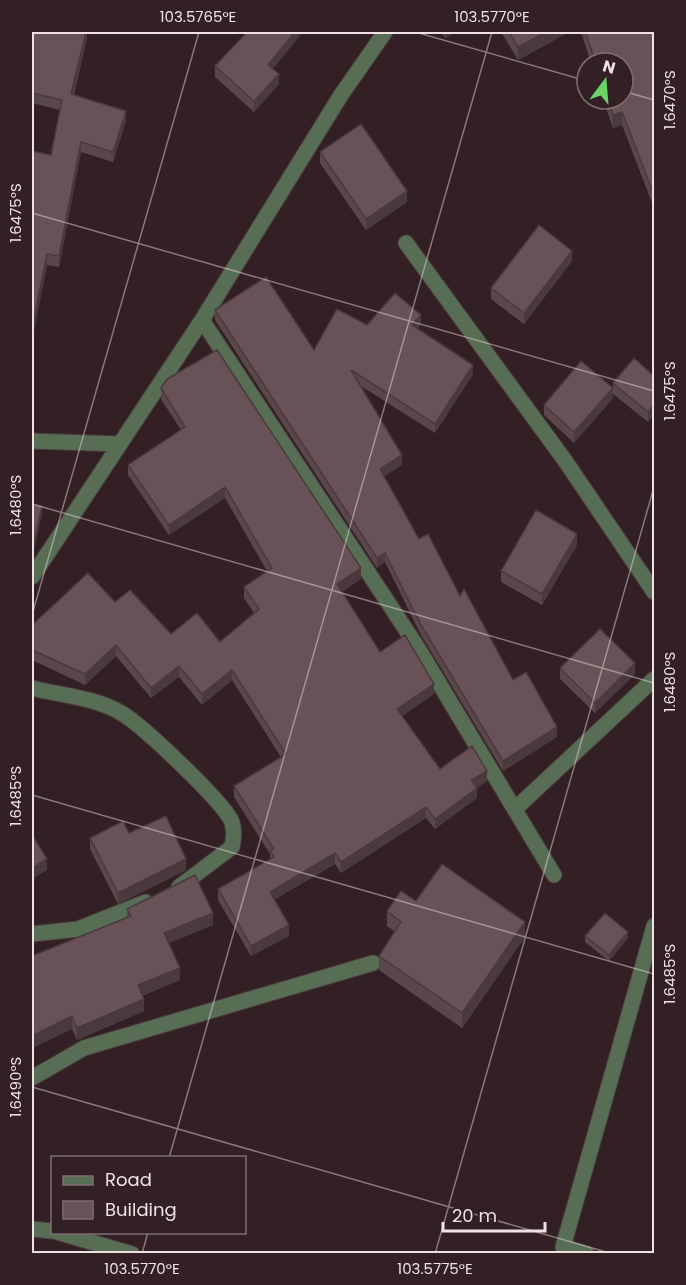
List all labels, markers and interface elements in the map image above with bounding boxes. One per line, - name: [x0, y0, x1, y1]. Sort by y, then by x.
- text: 103.5765°E: [160, 6, 236, 27]
- text: 103.5770°E: [454, 6, 530, 27]
- north arrow: [575, 51, 635, 111]
- text: N: [600, 54, 618, 80]
- text: 1.6470°S: [659, 70, 680, 130]
- text: 1.6475°S: [5, 183, 26, 243]
- text: 1.6475°S: [659, 361, 680, 421]
- text: 1.6480°S: [5, 475, 26, 535]
- text: 1.6480°S: [659, 652, 680, 712]
- text: 1.6485°S: [5, 766, 26, 826]
- text: 1.6485°S: [659, 944, 680, 1004]
- text: 1.6490°S: [5, 1057, 26, 1117]
- legend: [51, 1156, 246, 1234]
- text: Road: [105, 1167, 152, 1192]
- scale bar: [443, 1195, 545, 1233]
- text: Building: [105, 1197, 177, 1222]
- text: 20 m: [452, 1203, 497, 1228]
- text: 103.5770°E: [104, 1258, 180, 1279]
- text: 103.5775°E: [397, 1258, 473, 1279]

